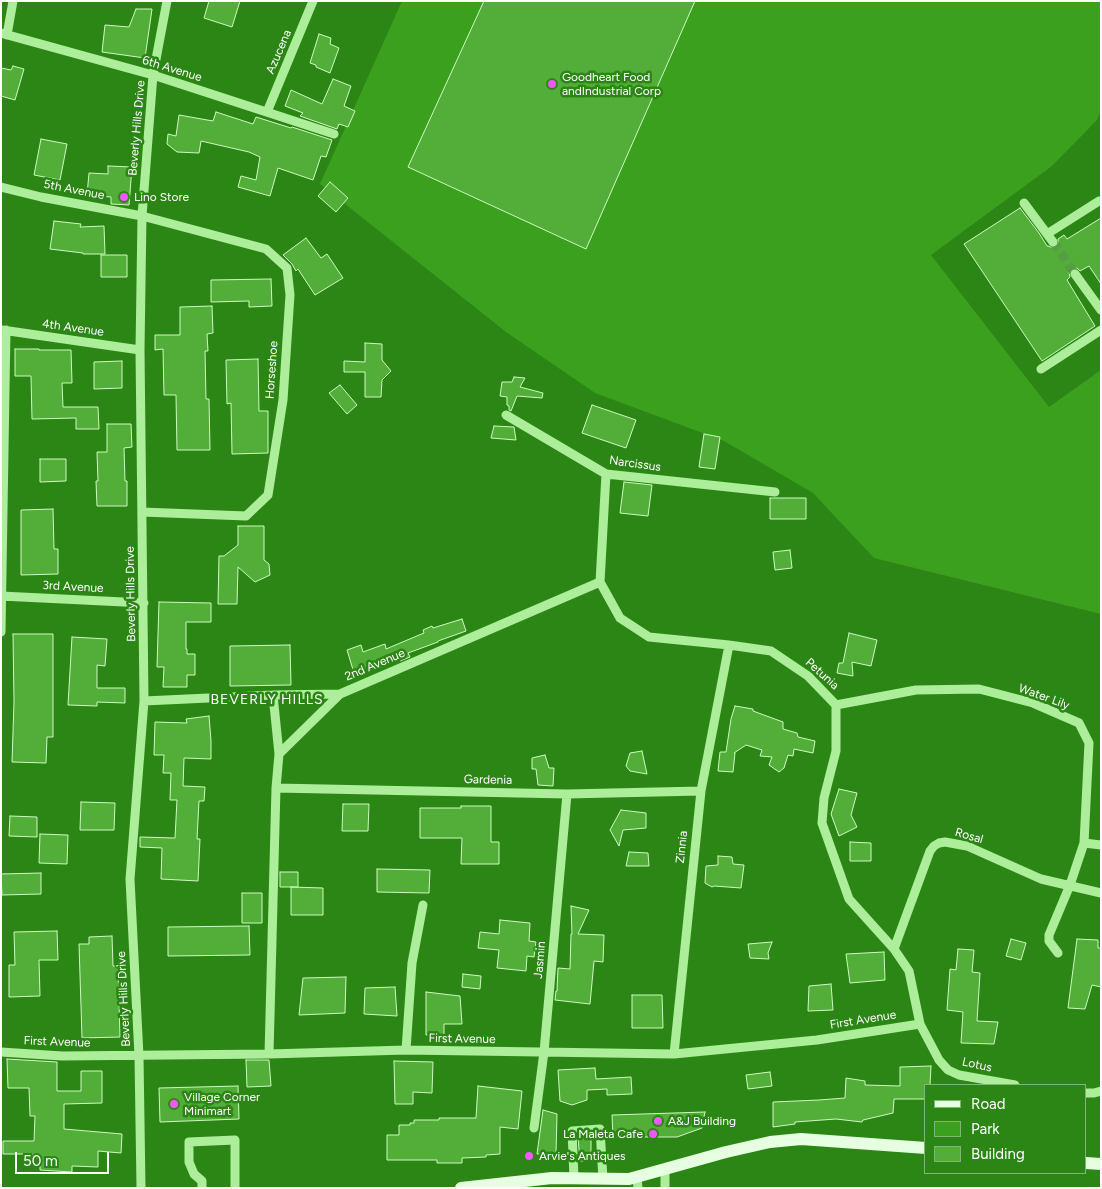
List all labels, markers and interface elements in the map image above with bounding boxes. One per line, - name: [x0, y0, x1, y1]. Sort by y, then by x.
- street label: Azucena: [263, 28, 295, 76]
- street label: 6th Avenue: [140, 53, 204, 85]
- place label: Goodheart Food andIndustrial Corp: [562, 70, 661, 98]
- marker: Goodheart Food andIndustrial Corp: [546, 78, 558, 90]
- street label: Beverly Hills Drive: [126, 80, 148, 176]
- street label: 5th Avenue: [42, 177, 106, 203]
- place label: Lino Store: [134, 190, 189, 204]
- marker: Lino Store: [118, 191, 130, 203]
- street label: 4th Avenue: [41, 317, 105, 339]
- street label: Horseshoe: [263, 341, 281, 399]
- street label: Narcissus: [608, 453, 662, 475]
- street label: Beverly Hills Drive: [123, 546, 139, 642]
- street label: 3rd Avenue: [42, 578, 104, 596]
- street label: 2nd Avenue: [343, 646, 407, 684]
- street label: Petunia: [802, 655, 842, 693]
- street label: Water Lily: [1017, 681, 1071, 713]
- district label: BEVERLY HILLS: [209, 692, 325, 708]
- street label: Gardenia: [464, 772, 512, 788]
- street label: Rosal: [953, 825, 985, 847]
- street label: Zinnia: [673, 830, 691, 864]
- street label: Jasmin: [531, 941, 549, 979]
- street label: Beverly Hills Drive: [114, 951, 134, 1047]
- street label: First Avenue: [829, 1008, 897, 1032]
- street label: First Avenue: [428, 1031, 496, 1047]
- street label: First Avenue: [23, 1034, 91, 1050]
- street label: Lotus: [961, 1055, 993, 1075]
- legend: [924, 1084, 1087, 1174]
- place label: Village Corner Minimart: [184, 1090, 260, 1118]
- text: Road: [971, 1095, 1006, 1113]
- marker: Village Corner Minimart: [168, 1098, 180, 1110]
- place label: A&J Building: [668, 1114, 736, 1128]
- marker: A&J Building: [652, 1115, 664, 1127]
- text: Park: [971, 1120, 1000, 1138]
- place label: La Maleta Cafe: [563, 1127, 643, 1141]
- marker: La Maleta Cafe: [647, 1128, 659, 1140]
- scale bar: [18, 1142, 111, 1174]
- text: Building: [971, 1145, 1025, 1163]
- place label: Arvie's Antiques: [539, 1149, 626, 1163]
- marker: Arvie's Antiques: [523, 1150, 535, 1162]
- text: 50 m: [23, 1152, 58, 1170]

